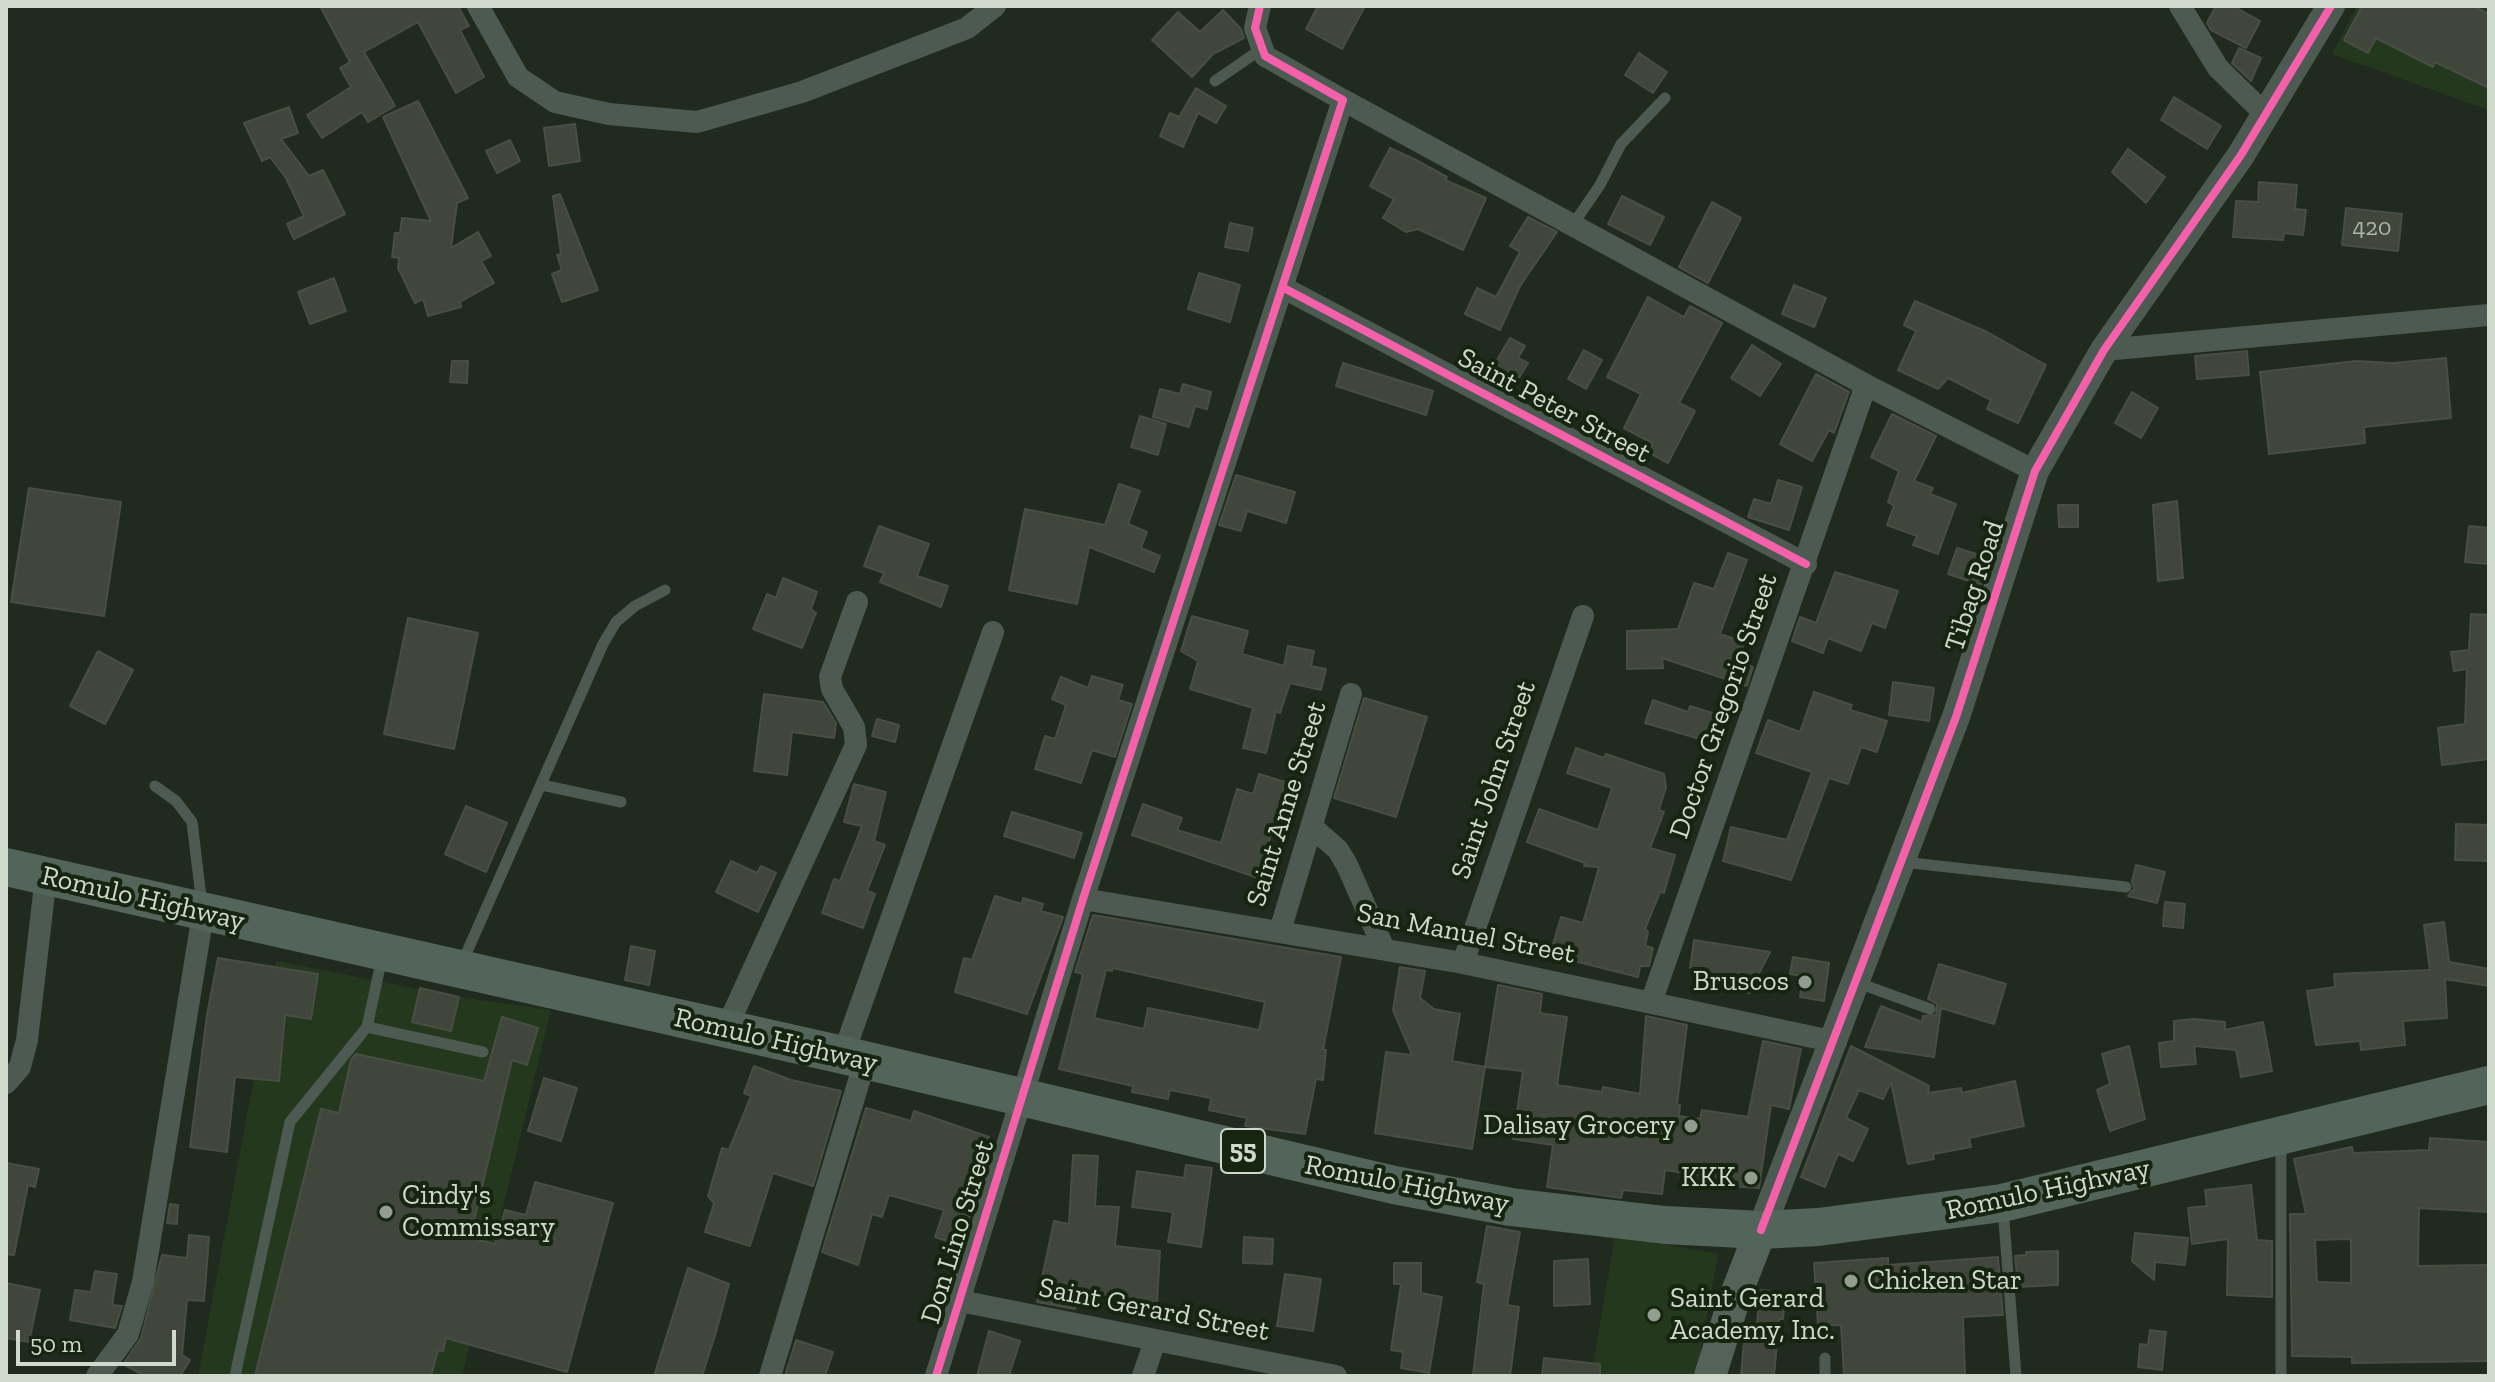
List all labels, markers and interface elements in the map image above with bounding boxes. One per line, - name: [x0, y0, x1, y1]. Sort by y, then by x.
- house number: 420: [2352, 214, 2392, 242]
- street label: Saint Peter Street: [1452, 341, 1656, 471]
- street label: Tibag Road: [1938, 516, 2012, 656]
- street label: Doctor Gregorio Street: [1663, 569, 1785, 843]
- street label: Saint John Street: [1444, 676, 1544, 884]
- street label: Saint Anne Street: [1240, 697, 1334, 911]
- street label: Romulo Highway: [38, 859, 248, 939]
- street label: San Manuel Street: [1354, 896, 1578, 972]
- place label: Bruscos: [1693, 965, 1789, 999]
- marker: Bruscos: [1796, 973, 1814, 991]
- street label: Romulo Highway: [671, 1001, 881, 1081]
- place label: Dalisay Grocery: [1483, 1109, 1675, 1143]
- marker: Dalisay Grocery: [1682, 1117, 1700, 1135]
- road number: 55: [1221, 1129, 1265, 1173]
- street label: Don Lino Street: [914, 1136, 1002, 1328]
- street label: Romulo Highway: [1302, 1149, 1512, 1221]
- street label: Romulo Highway: [1943, 1152, 2153, 1228]
- place label: KKK: [1681, 1161, 1735, 1195]
- marker: KKK: [1742, 1169, 1760, 1187]
- place label: Cindy's Commissary: [402, 1179, 555, 1245]
- marker: Cindy's Commissary: [377, 1203, 395, 1221]
- place label: Chicken Star: [1867, 1264, 2022, 1298]
- street label: Saint Gerard Street: [1036, 1271, 1272, 1349]
- marker: Chicken Star: [1842, 1272, 1860, 1290]
- place label: Saint Gerard Academy, Inc.: [1670, 1282, 1835, 1348]
- marker: Saint Gerard Academy, Inc.: [1645, 1306, 1663, 1324]
- scale bar: [20, 1314, 180, 1364]
- text: 50 m: [30, 1329, 82, 1358]

